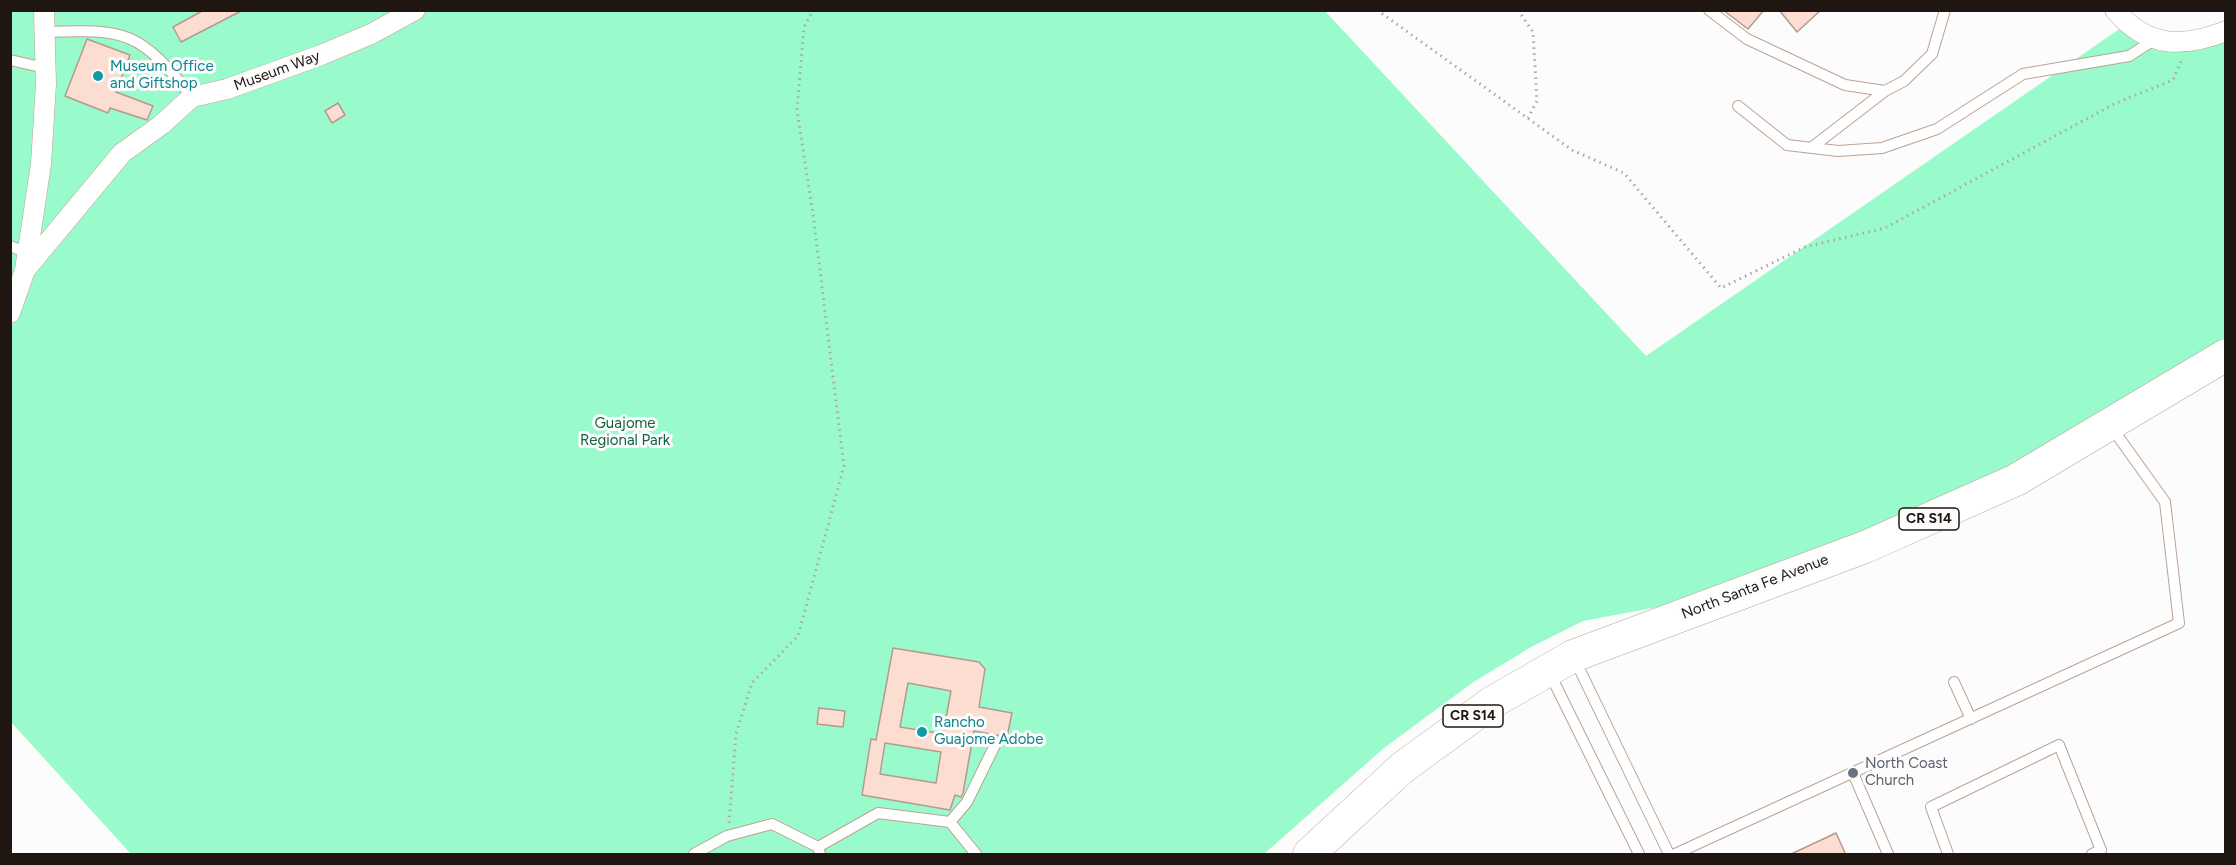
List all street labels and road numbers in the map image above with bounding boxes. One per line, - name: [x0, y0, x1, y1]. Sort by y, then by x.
- street label: Museum Way: [231, 47, 323, 95]
- road number: CR S14: [1899, 508, 1959, 530]
- street label: North Santa Fe Avenue: [1679, 551, 1831, 623]
- road number: CR S14: [1443, 705, 1503, 727]

